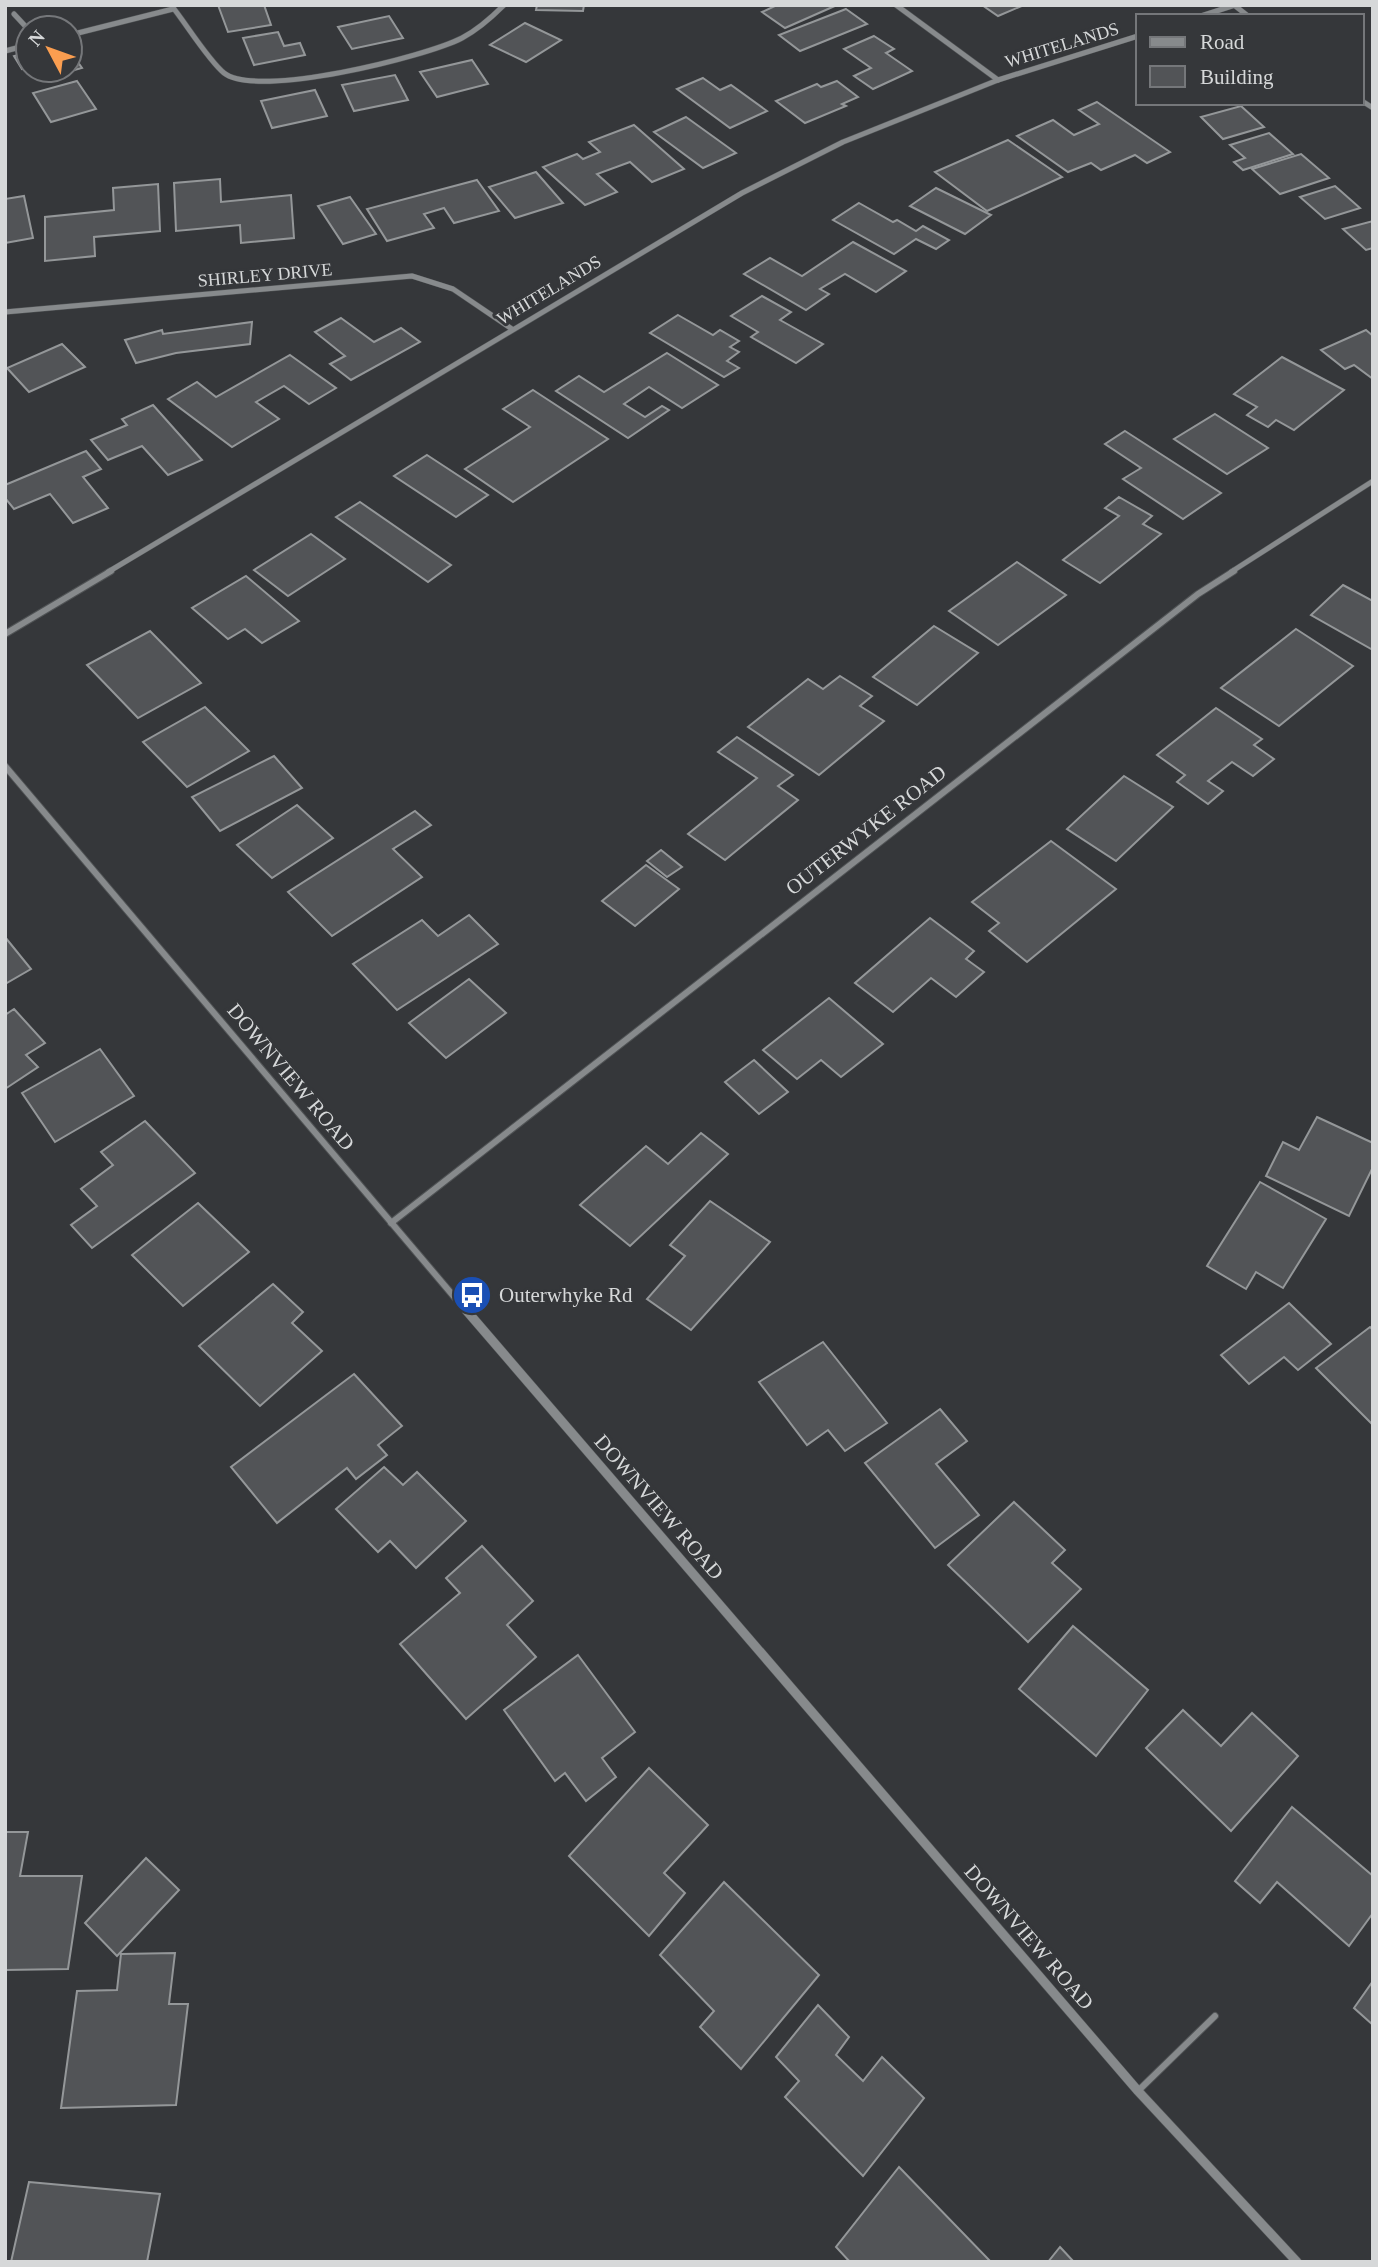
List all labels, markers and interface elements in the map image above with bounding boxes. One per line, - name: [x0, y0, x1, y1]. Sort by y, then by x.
- north arrow: [14, 14, 84, 84]
- legend: [1136, 14, 1364, 105]
- street label: WHITELANDS: [1003, 18, 1121, 72]
- text: N: [24, 26, 49, 50]
- text: Road: [1200, 30, 1245, 54]
- text: Building: [1200, 65, 1274, 89]
- street label: WHITELANDS: [493, 251, 605, 329]
- street label: SHIRLEY DRIVE: [197, 259, 333, 291]
- street label: OUTERWYKE ROAD: [781, 760, 951, 900]
- street label: DOWNVIEW ROAD: [223, 999, 359, 1155]
- bus stop icon: Outerwhyke Rd: [451, 1274, 493, 1316]
- place label: Outerwhyke Rd: [499, 1283, 633, 1307]
- street label: DOWNVIEW ROAD: [589, 1430, 729, 1584]
- street label: DOWNVIEW ROAD: [959, 1860, 1099, 2014]

